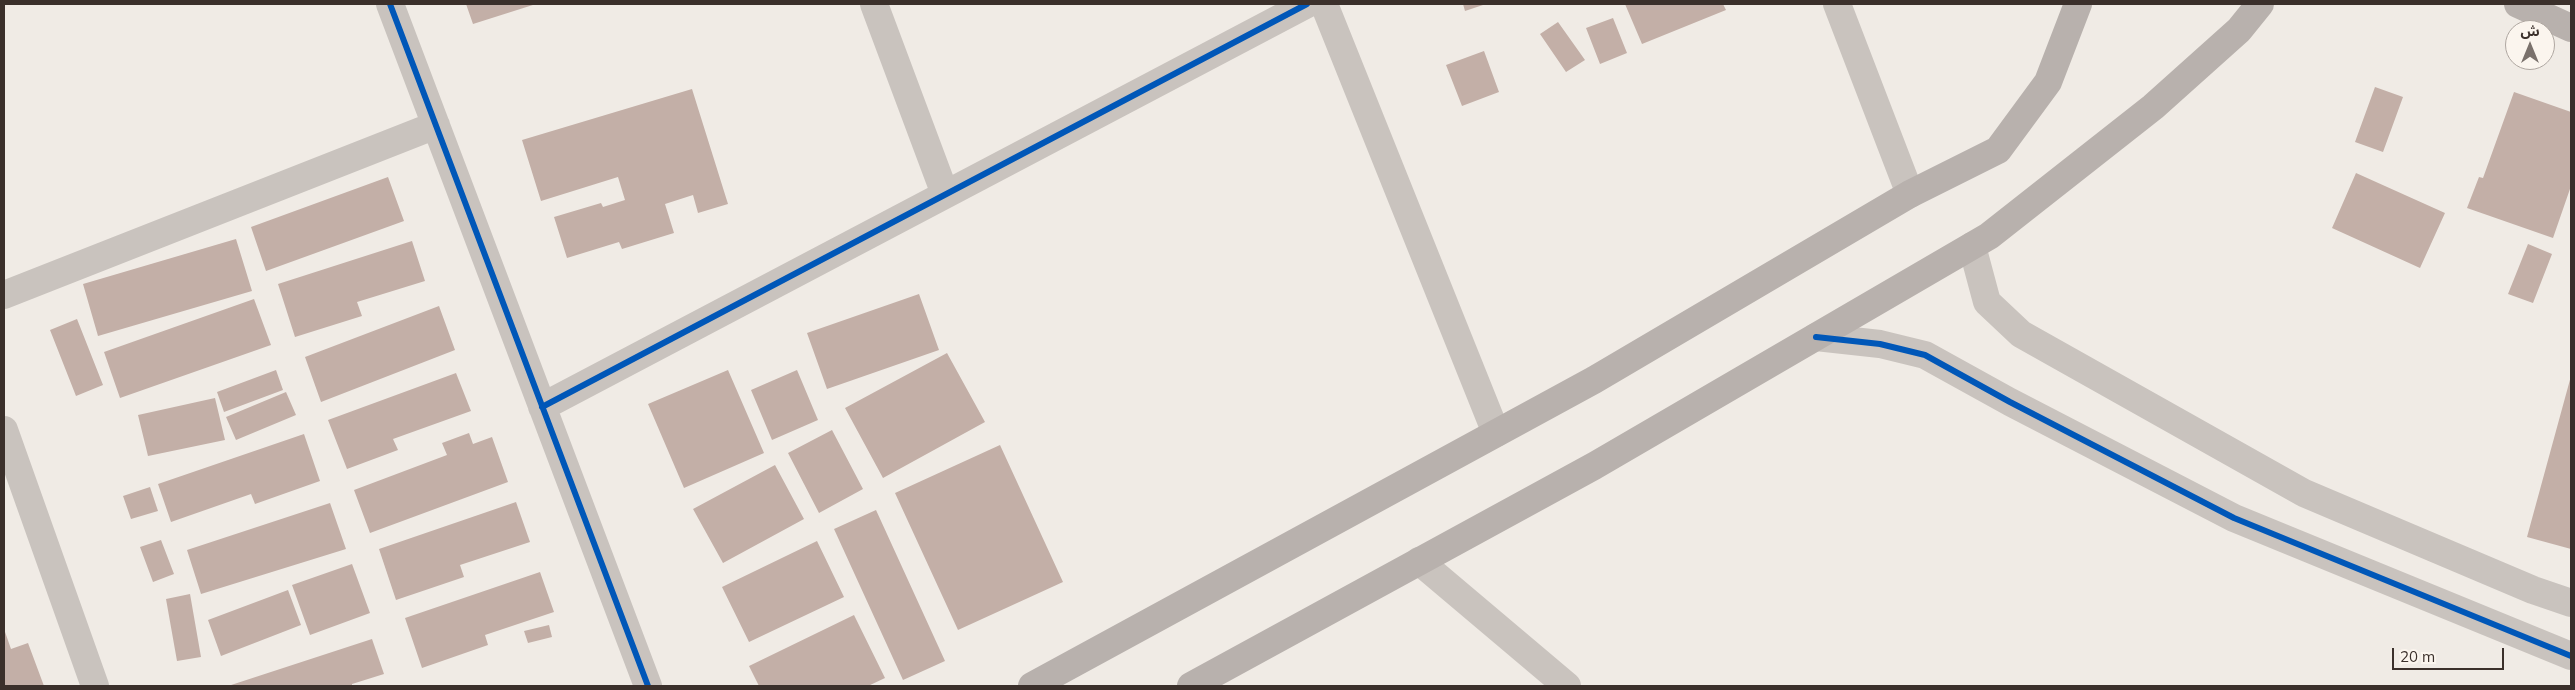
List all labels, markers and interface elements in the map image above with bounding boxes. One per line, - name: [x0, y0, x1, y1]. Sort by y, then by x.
- north arrow: [2505, 20, 2555, 70]
- text: ش: [2520, 22, 2540, 40]
- scale bar: [2395, 638, 2508, 670]
- text: 20 m: [2400, 647, 2435, 666]

